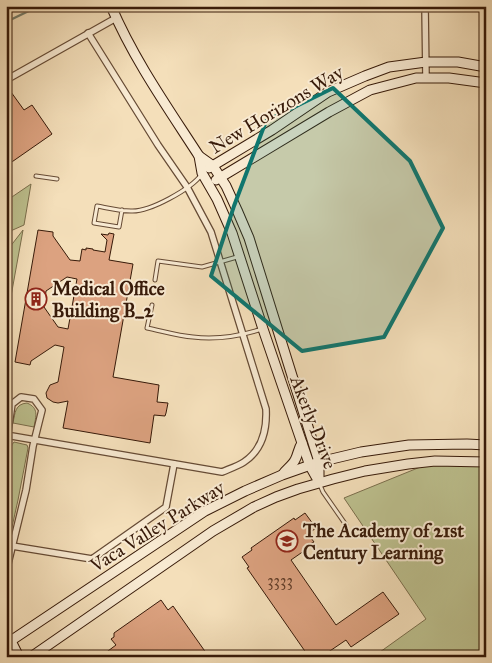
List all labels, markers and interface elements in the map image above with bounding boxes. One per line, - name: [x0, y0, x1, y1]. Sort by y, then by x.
- street label: New Horizons Way: [205, 60, 348, 158]
- place label: Medical Office Building B_2: [52, 277, 165, 323]
- building icon: Medical Office Building B_2: [24, 287, 48, 311]
- street label: Akerly Drive: [285, 371, 342, 472]
- street label: Vaca Valley Parkway: [85, 475, 230, 578]
- place label: The Academy of 21st Century Learning: [302, 519, 464, 565]
- school or university icon: The Academy of 21st Century Learning: [275, 529, 299, 553]
- house number: 3333: [267, 571, 293, 590]

